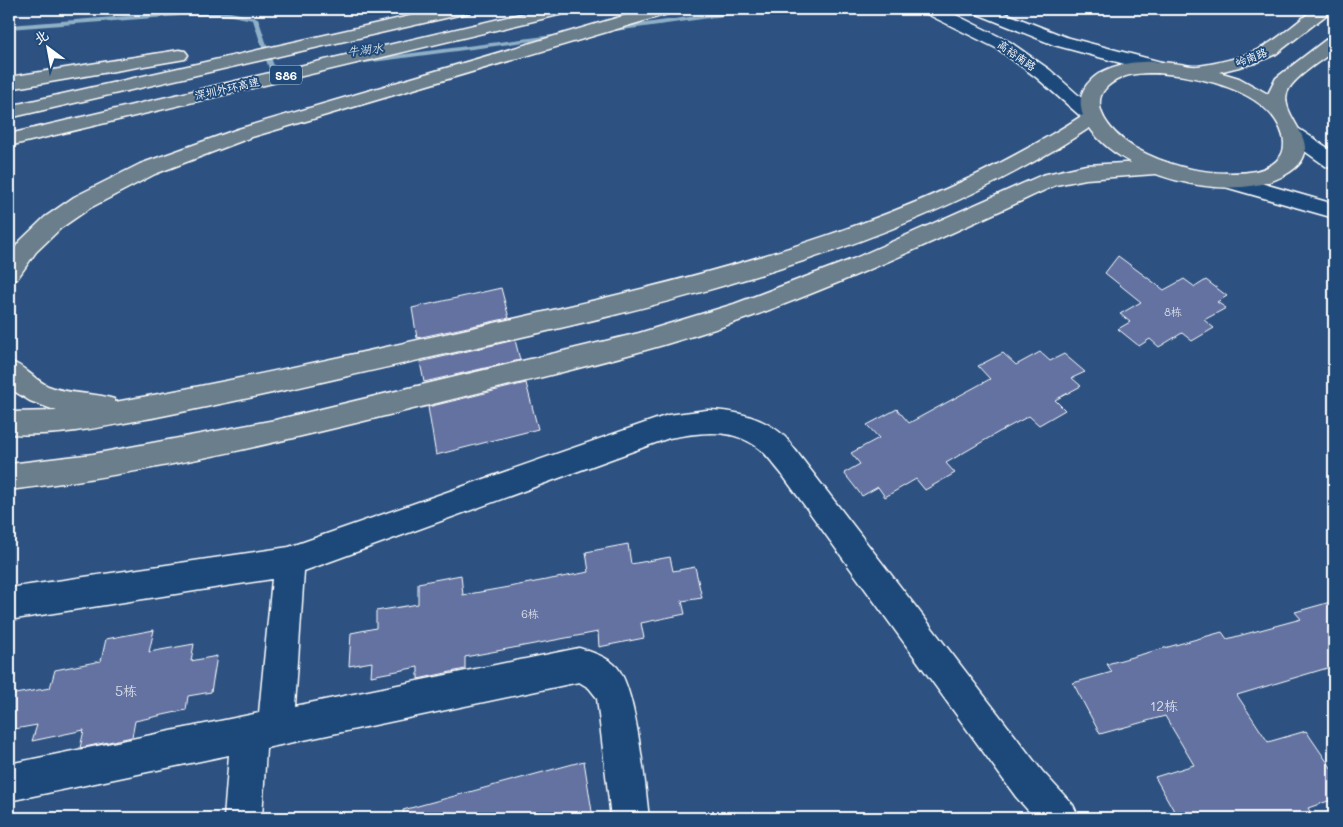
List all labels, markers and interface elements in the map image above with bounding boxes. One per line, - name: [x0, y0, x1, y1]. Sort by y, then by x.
- north arrow: [22, 22, 72, 72]
- text: 北: [30, 25, 52, 48]
- street label: 高裕南路: [995, 36, 1039, 74]
- water label: 牛湖水: [346, 39, 385, 59]
- street label: 岭南路: [1233, 44, 1269, 70]
- road number: S86: [270, 66, 302, 84]
- street label: 深圳外环高速: [193, 73, 261, 103]
- house number: 8栋: [1164, 304, 1182, 319]
- house number: 6栋: [521, 606, 539, 621]
- house number: 5栋: [115, 681, 137, 700]
- house number: 12栋: [1150, 696, 1178, 715]

